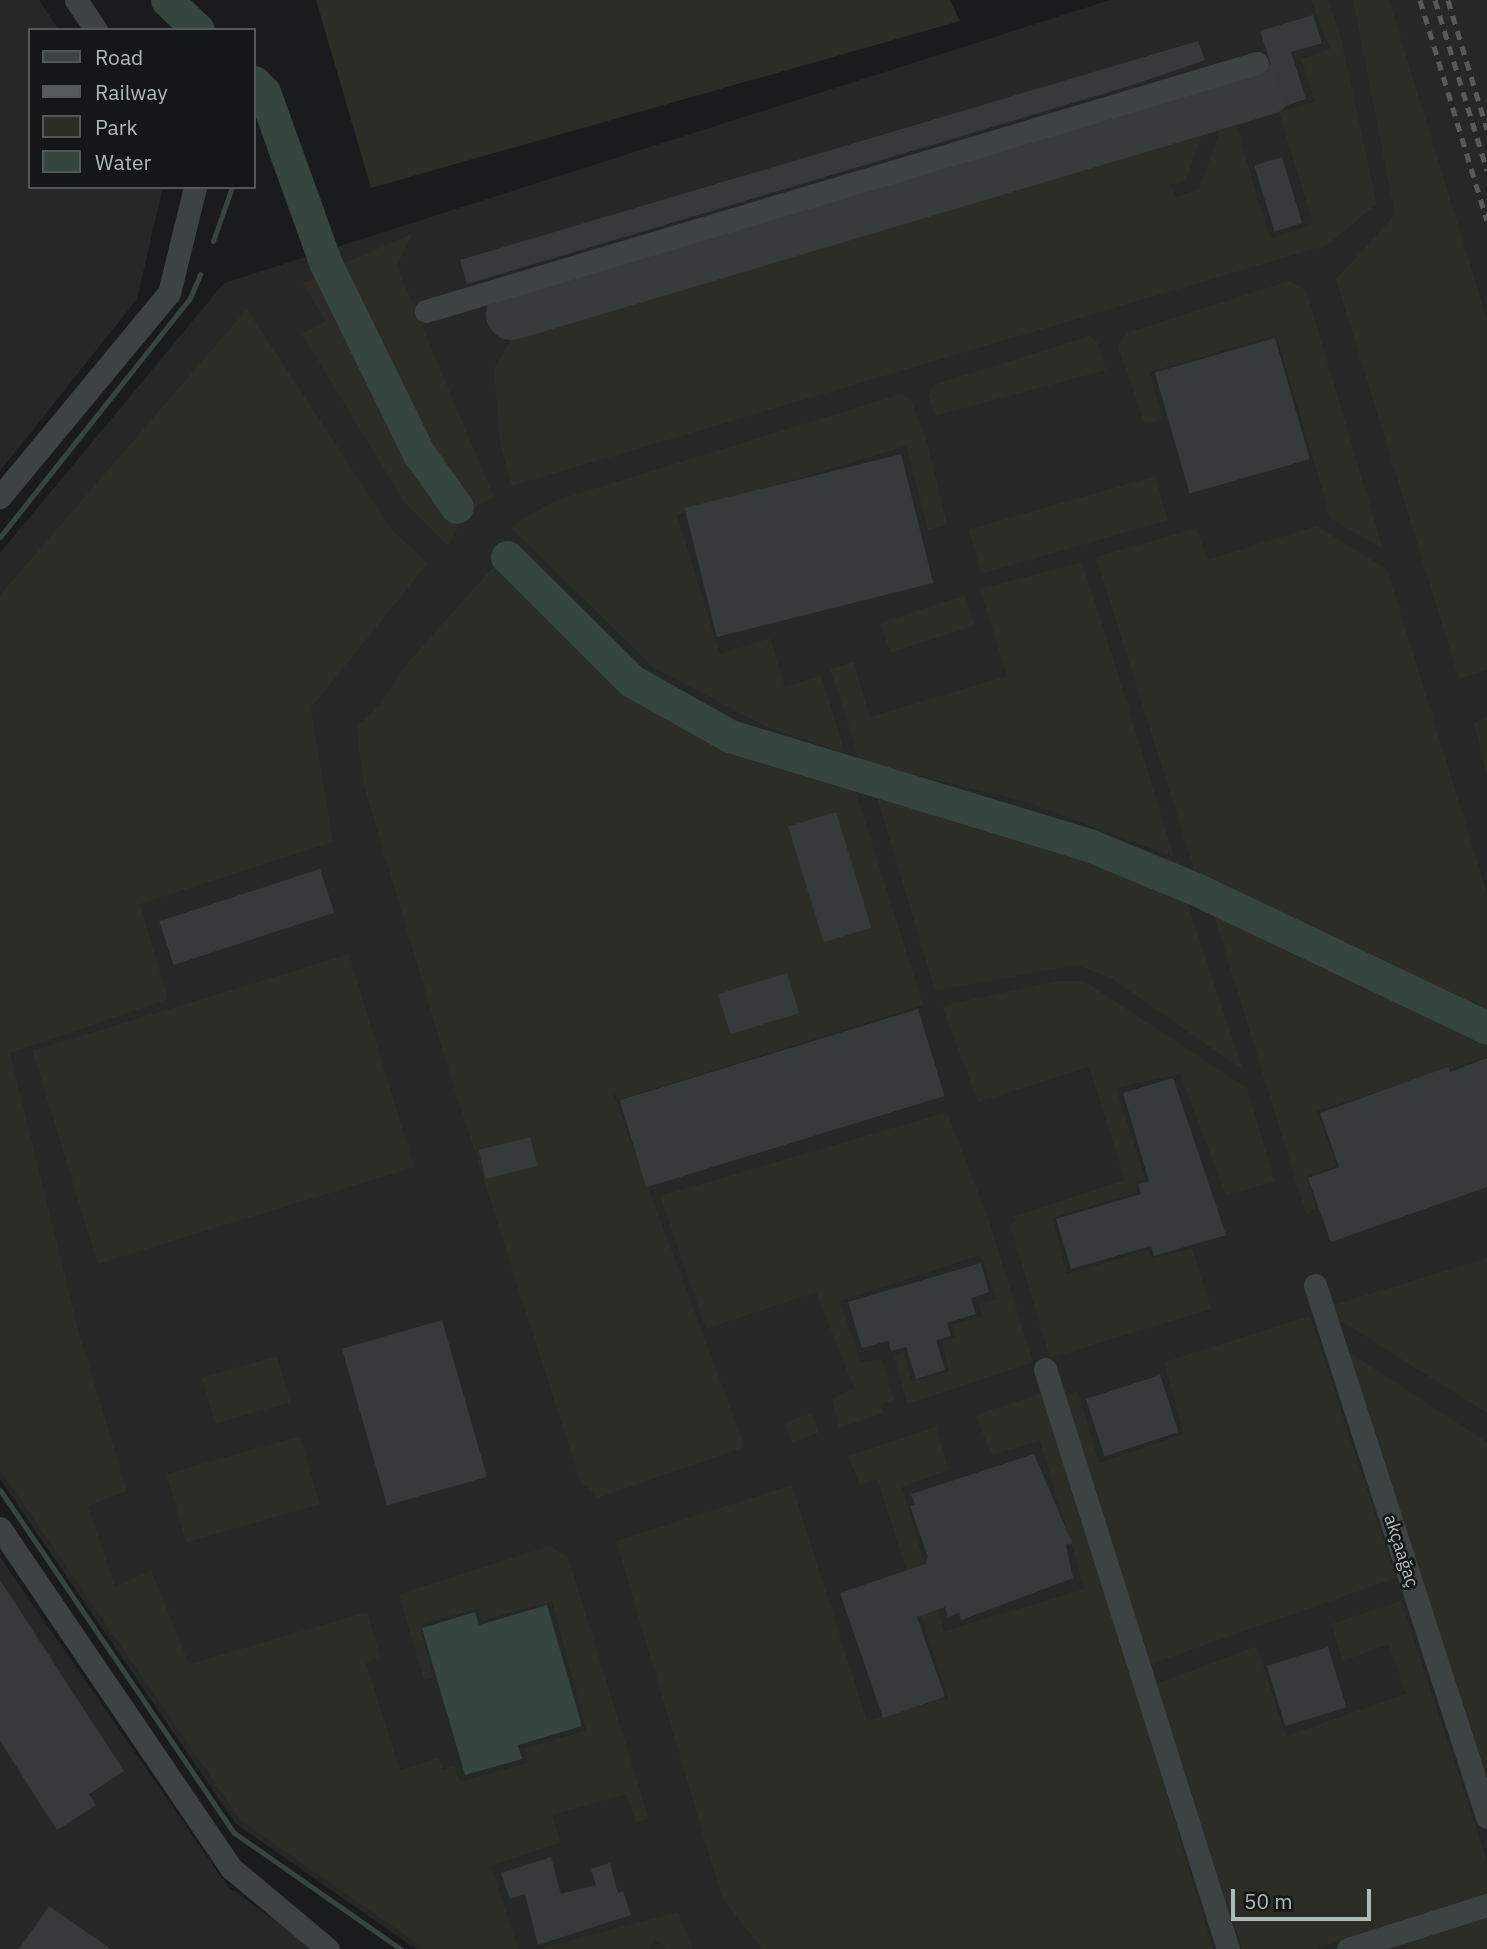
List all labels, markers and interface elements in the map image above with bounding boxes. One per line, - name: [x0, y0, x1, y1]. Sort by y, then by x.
- legend: [28, 28, 256, 189]
- text: Road: [95, 43, 143, 71]
- text: Railway: [95, 78, 168, 106]
- text: Park: [95, 113, 138, 141]
- text: Water: [95, 148, 151, 176]
- street label: akçaağaç: [1379, 1512, 1423, 1590]
- scale bar: [1235, 1876, 1375, 1920]
- text: 50 m: [1244, 1887, 1293, 1915]

